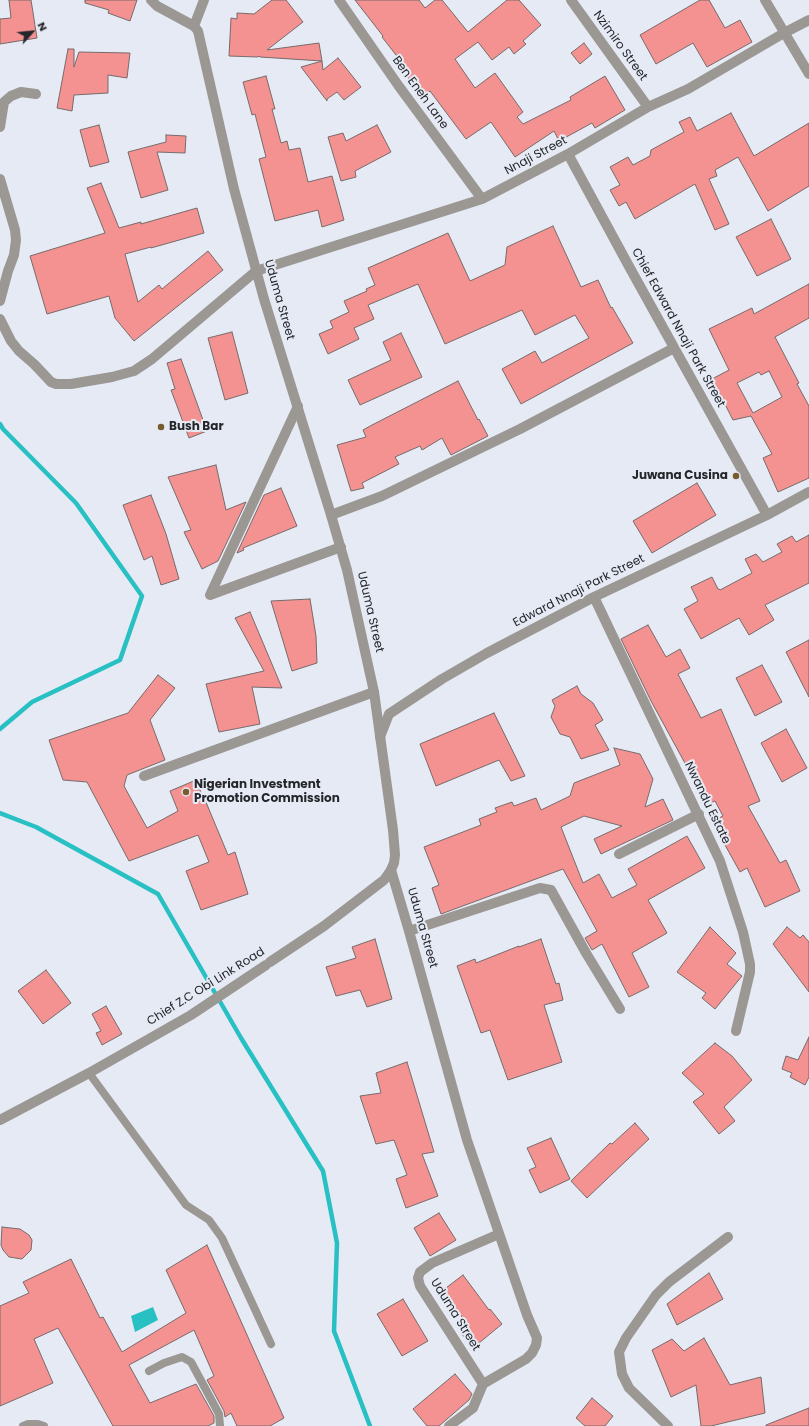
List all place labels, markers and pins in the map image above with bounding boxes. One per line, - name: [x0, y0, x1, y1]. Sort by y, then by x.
- place label: Bush Bar: [169, 420, 224, 434]
- marker: Bush Bar: [156, 422, 166, 432]
- place label: Juwana Cusina: [632, 469, 728, 483]
- marker: Juwana Cusina: [731, 471, 741, 481]
- place label: Nigerian Investment Promotion Commission: [194, 778, 340, 806]
- marker: Nigerian Investment Promotion Commission: [181, 787, 191, 797]

